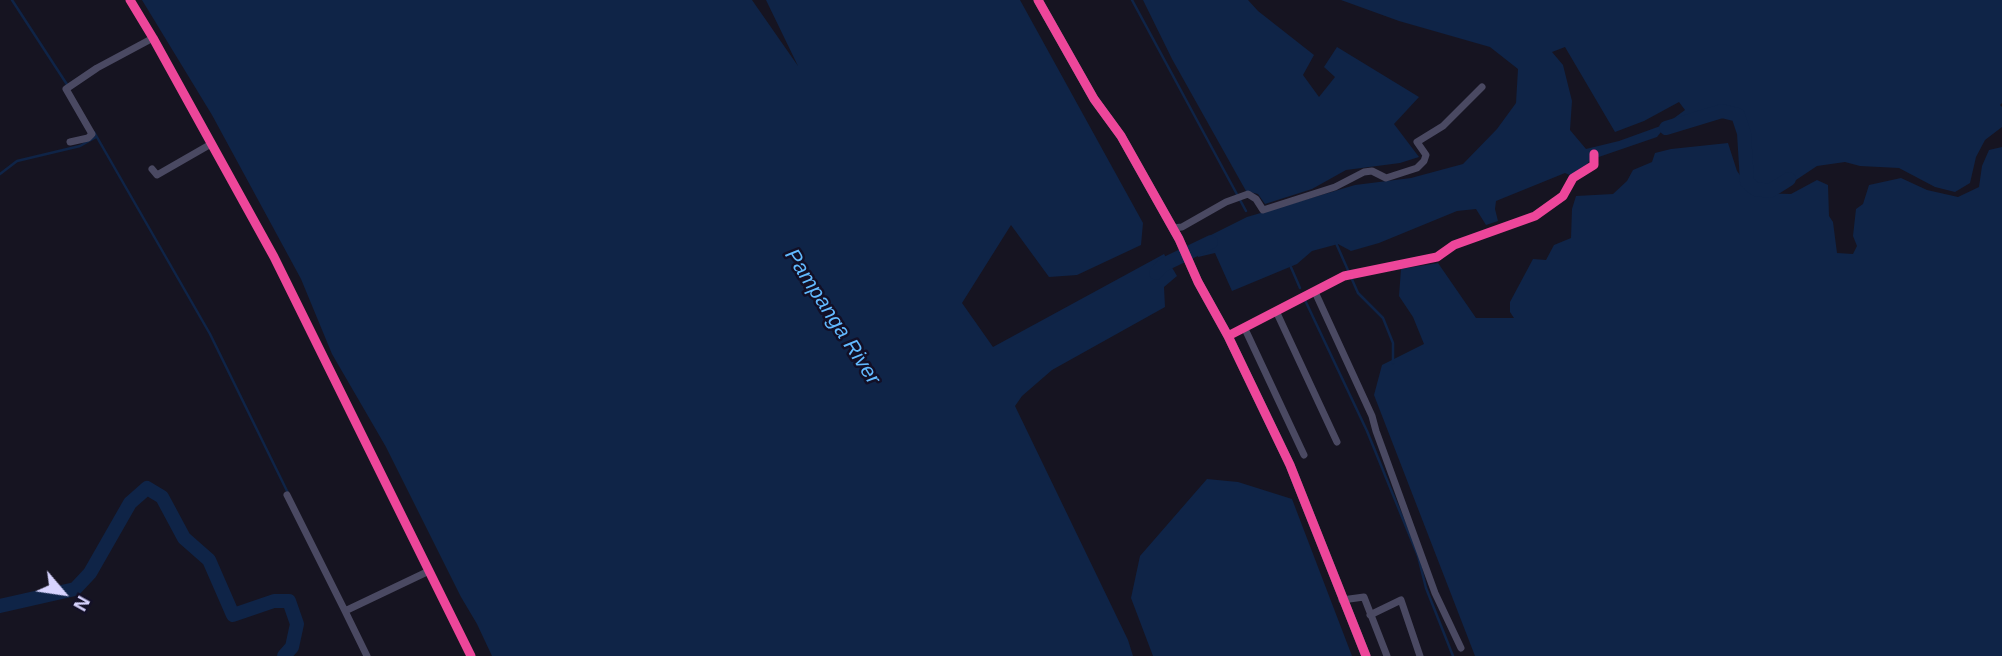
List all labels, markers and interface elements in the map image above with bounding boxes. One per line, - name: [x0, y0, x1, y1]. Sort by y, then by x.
- water label: Pampanga River: [779, 245, 885, 389]
- north arrow: [28, 558, 98, 628]
- text: N: [69, 592, 94, 615]

